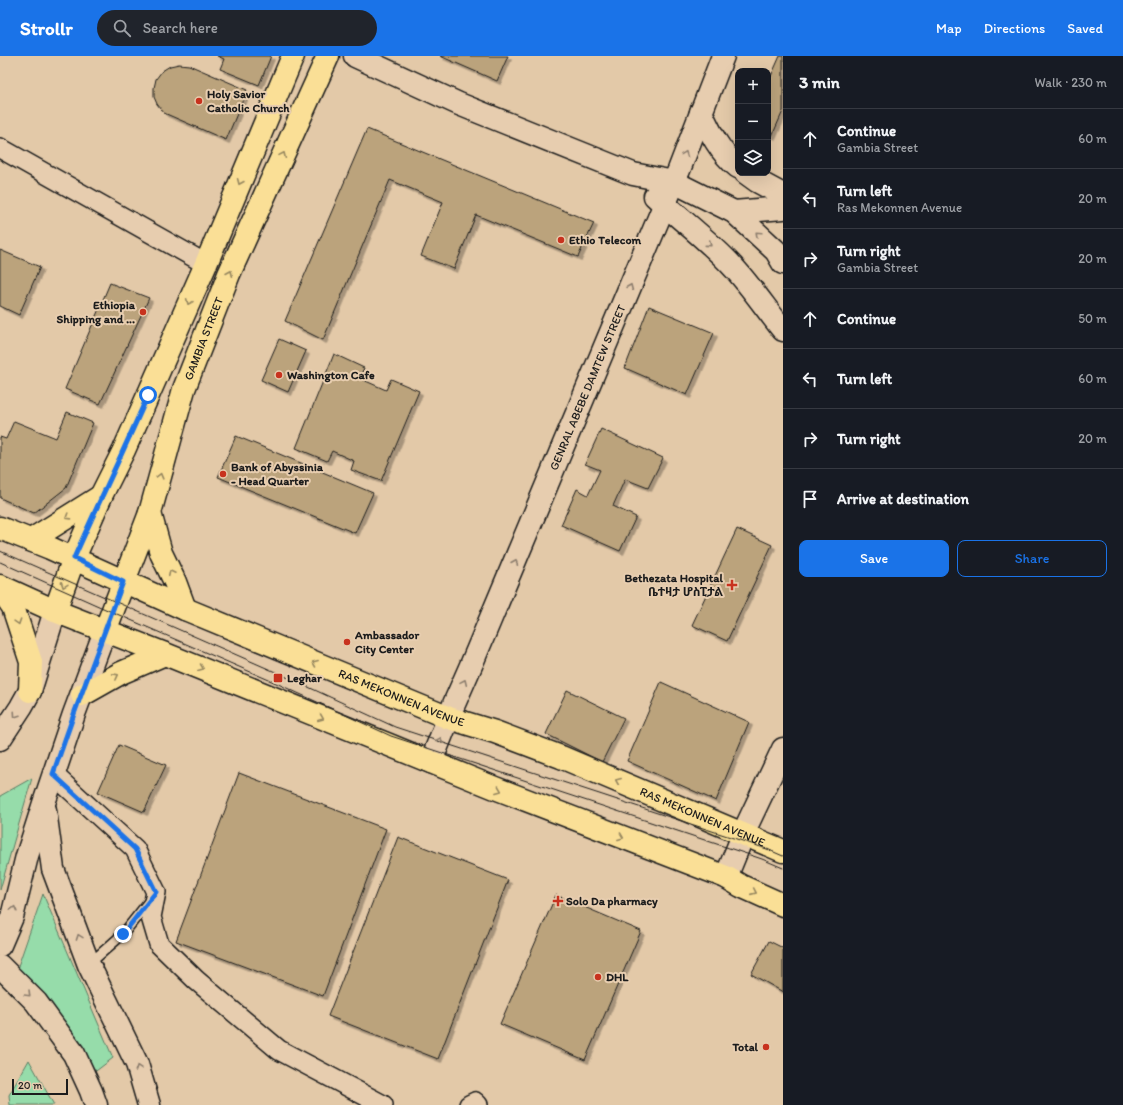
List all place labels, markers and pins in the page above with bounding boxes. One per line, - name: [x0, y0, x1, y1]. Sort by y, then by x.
- place label: Holy Savior Catholic Church: [207, 87, 290, 115]
- marker: Holy Savior Catholic Church: [194, 96, 204, 106]
- place label: Ethio Telecom: [569, 233, 641, 247]
- marker: Ethio Telecom: [556, 235, 566, 245]
- place label: Ethiopia Shipping and ...: [57, 298, 136, 327]
- marker: Ethiopia Shipping and ...: [138, 307, 148, 317]
- place label: Washington Cafe: [287, 368, 375, 383]
- marker: Washington Cafe: [274, 370, 284, 380]
- place label: Bank of Abyssinia - Head Quarter: [231, 460, 324, 488]
- marker: Bank of Abyssinia - Head Quarter: [218, 469, 228, 479]
- place label: Bethezata Hospital ቤተዛታ ሆስፒታል: [625, 571, 724, 599]
- marker: Bethezata Hospital ቤተዛታ ሆስፒታል: [726, 579, 738, 591]
- place label: Ambassador City Center: [354, 628, 419, 657]
- marker: Ambassador City Center: [342, 637, 352, 647]
- place label: Leghar: [287, 671, 322, 686]
- marker: Leghar: [272, 672, 284, 684]
- place label: Solo Da pharmacy: [566, 894, 658, 909]
- marker: Solo Da pharmacy: [553, 896, 563, 906]
- place label: DHL: [606, 970, 629, 984]
- marker: DHL: [593, 972, 603, 982]
- place label: Total: [732, 1040, 759, 1054]
- marker: Total: [761, 1042, 771, 1052]

